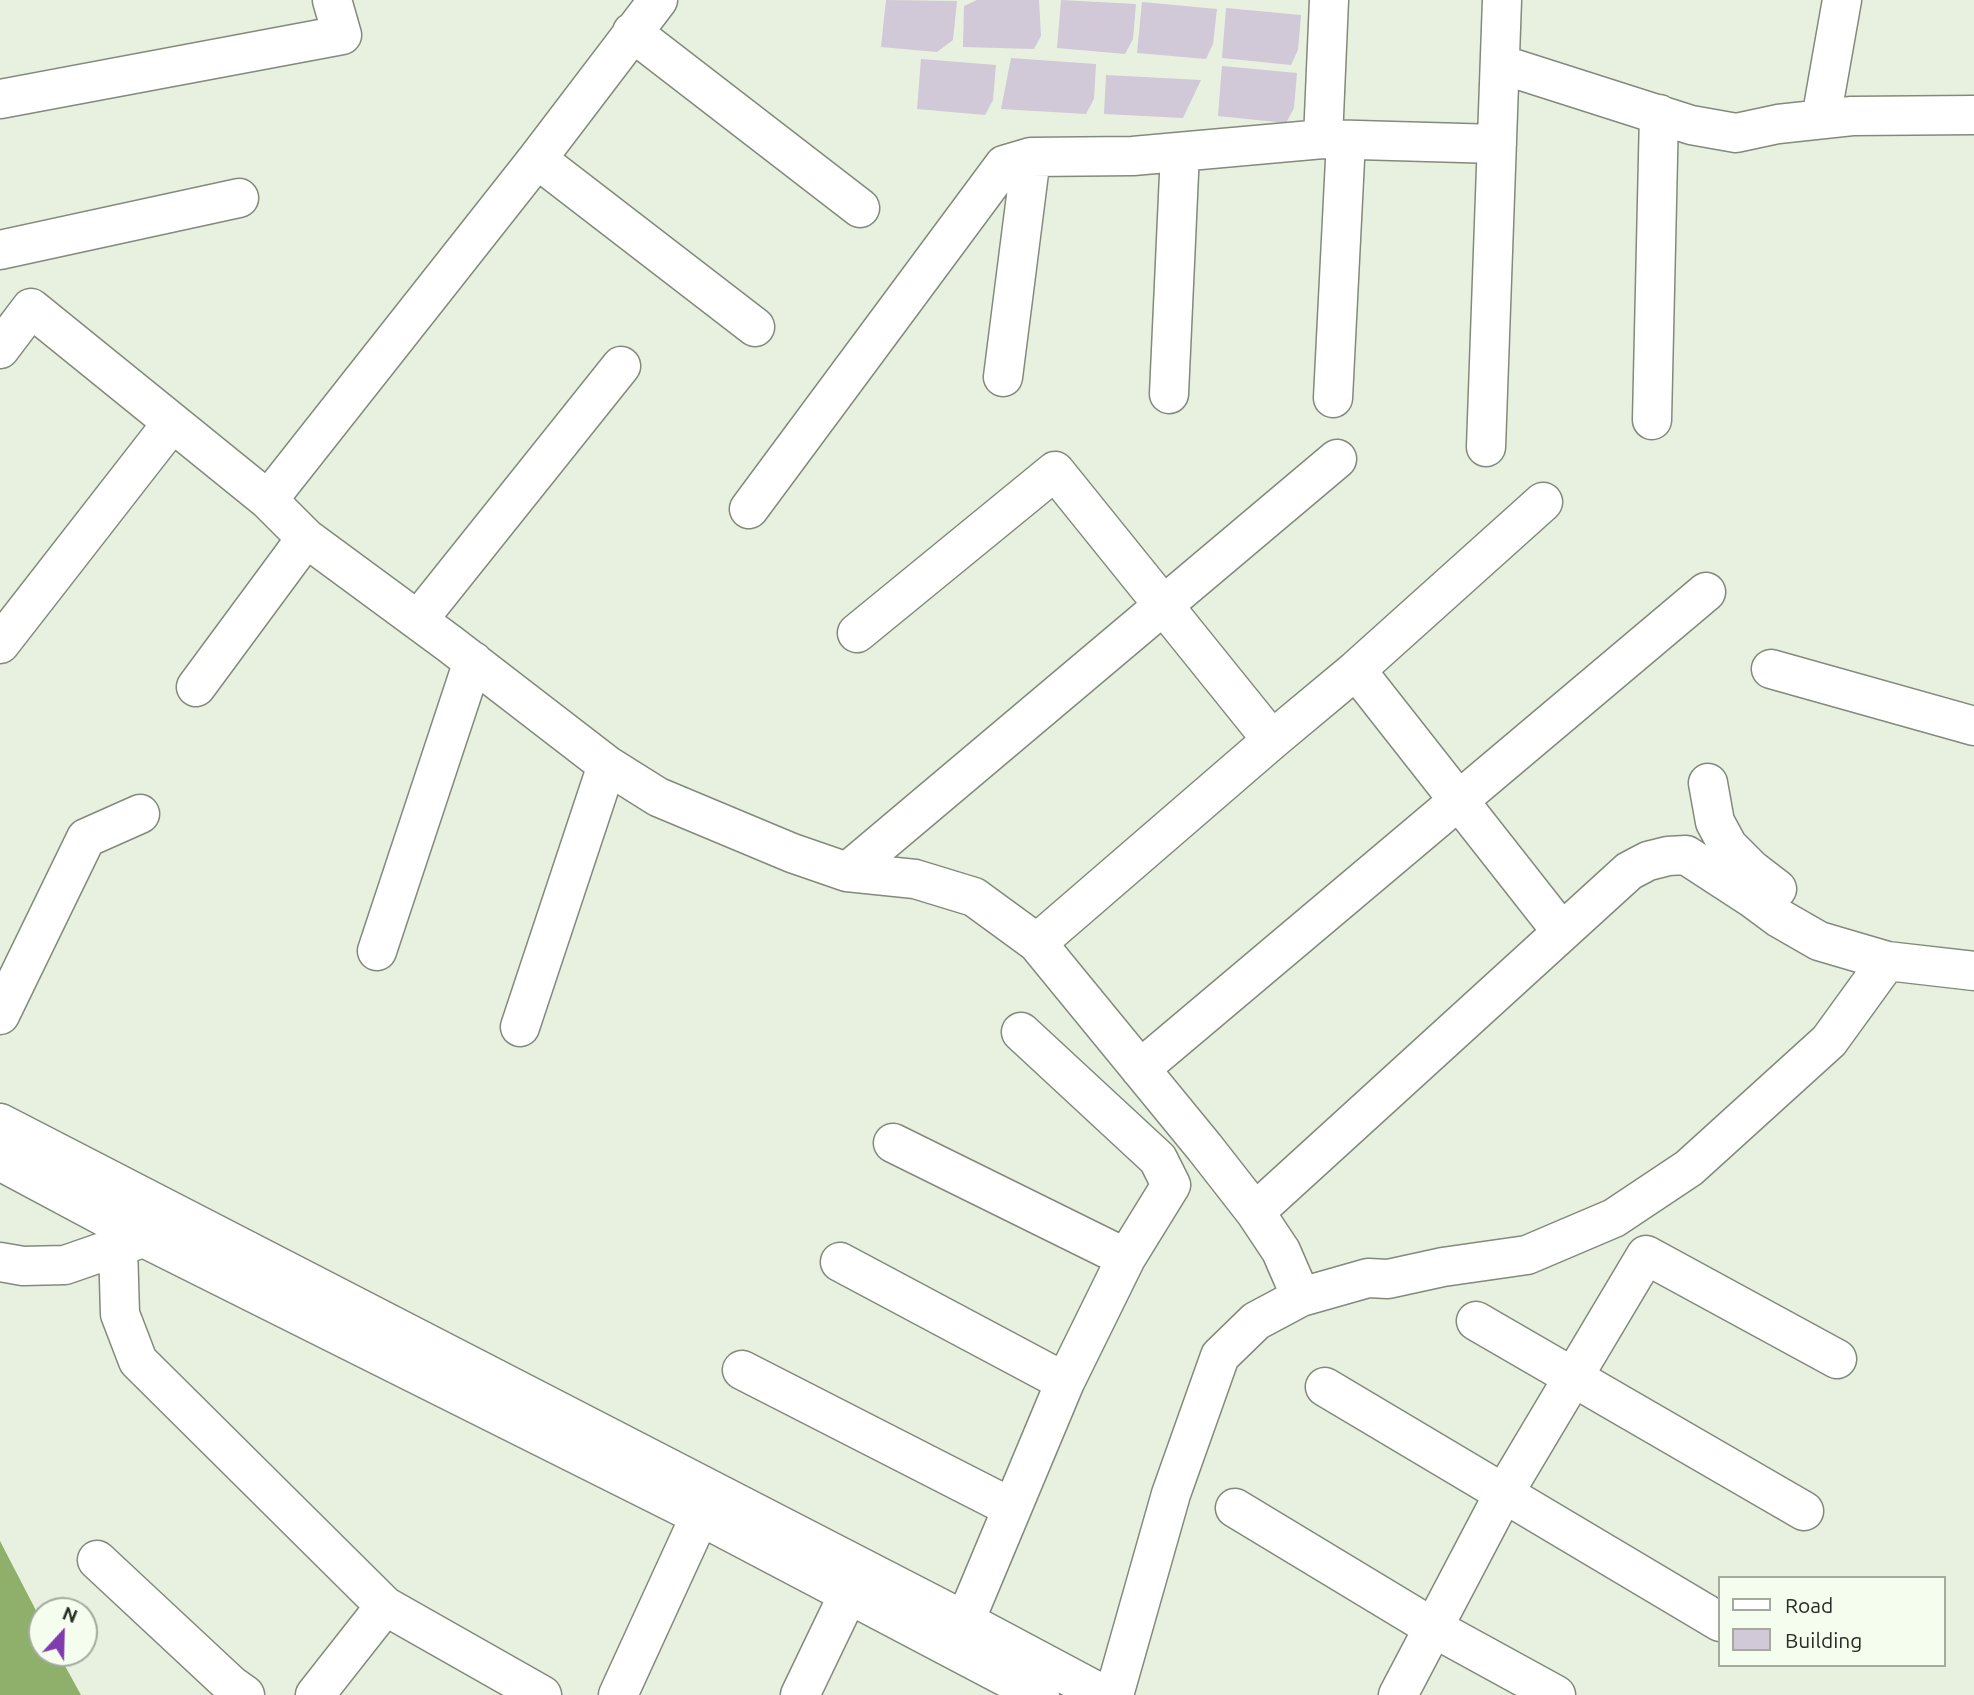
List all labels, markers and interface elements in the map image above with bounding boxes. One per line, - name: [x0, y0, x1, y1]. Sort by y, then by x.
- legend: [1718, 1576, 1946, 1667]
- text: Road: [1785, 1593, 1833, 1617]
- north arrow: [28, 1597, 98, 1667]
- text: N: [59, 1602, 81, 1627]
- text: Building: [1785, 1628, 1862, 1652]

